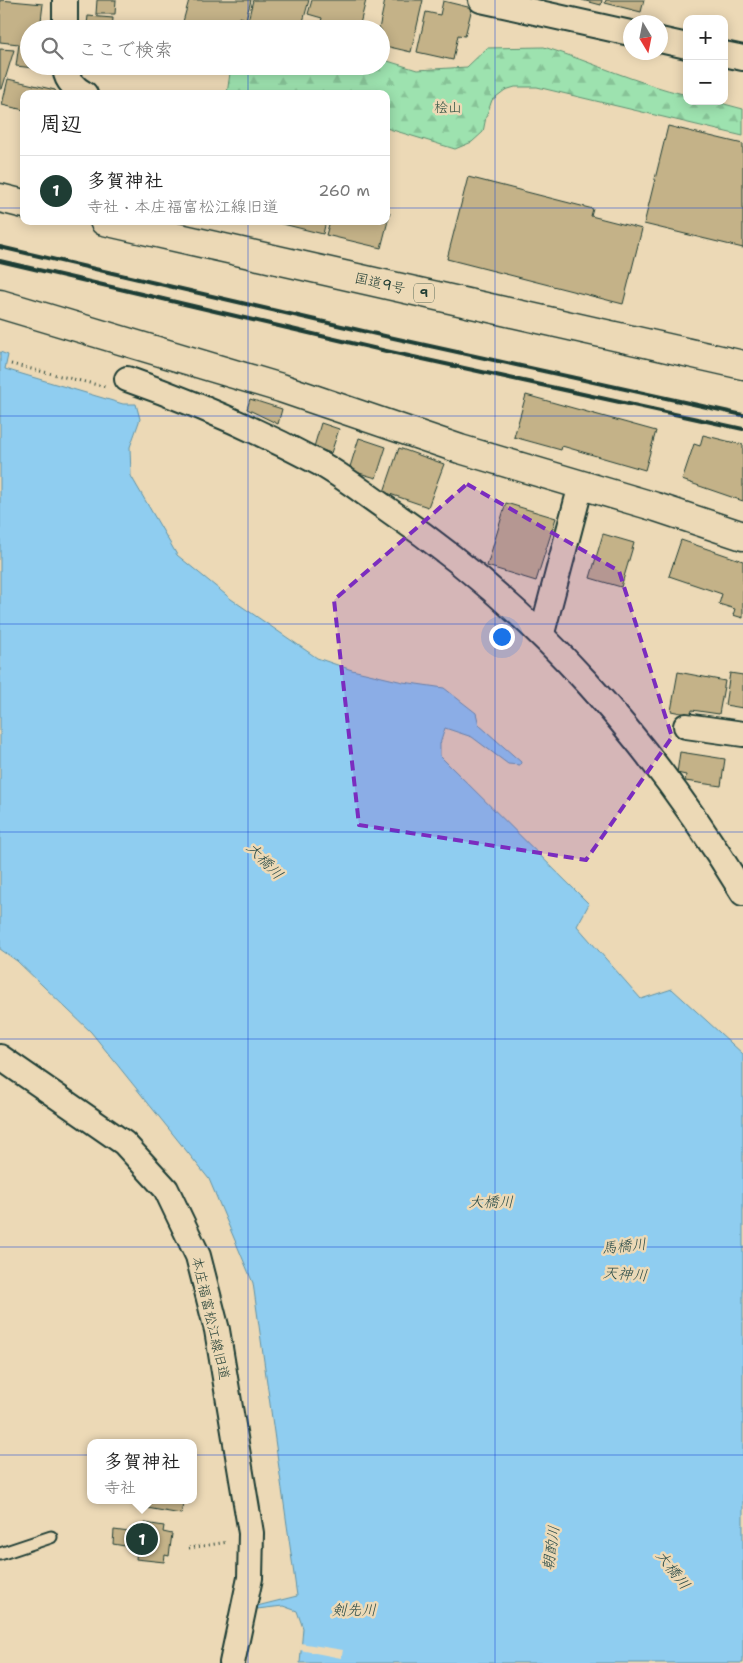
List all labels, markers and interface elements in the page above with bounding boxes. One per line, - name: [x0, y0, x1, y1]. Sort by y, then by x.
- north arrow: [623, 15, 668, 60]
- map controls: [683, 15, 728, 105]
- button: +: [683, 15, 728, 60]
- search box: [20, 20, 390, 75]
- icon: search: [38, 34, 66, 62]
- text: ここで検索: [78, 37, 173, 62]
- button: −: [683, 60, 728, 105]
- park label: 桧山: [434, 98, 462, 116]
- text: 周辺: [40, 110, 82, 138]
- text: 多賀神社: [87, 168, 163, 193]
- text: 1: [52, 180, 60, 201]
- text: 260 m: [318, 180, 370, 201]
- text: 寺社 · 本庄福富松江線旧道: [87, 196, 278, 217]
- street label: 国道9号: [353, 268, 407, 298]
- road number: 9: [414, 284, 434, 302]
- your location: [489, 624, 515, 650]
- water label: 大橋川: [242, 838, 288, 884]
- water label: 大橋川: [468, 1192, 514, 1212]
- water label: 馬橋川: [601, 1234, 647, 1258]
- street label: 本庄福富松江線旧道: [188, 1255, 234, 1381]
- water label: 天神川: [602, 1262, 648, 1286]
- popup: [87, 1439, 197, 1504]
- text: 多賀神社: [104, 1449, 180, 1474]
- text: 寺社: [104, 1477, 136, 1498]
- pin: 1: [126, 1520, 158, 1558]
- water label: 朝酌川: [538, 1524, 564, 1572]
- water label: 大橋川: [651, 1546, 695, 1594]
- water label: 剣先川: [331, 1600, 377, 1620]

